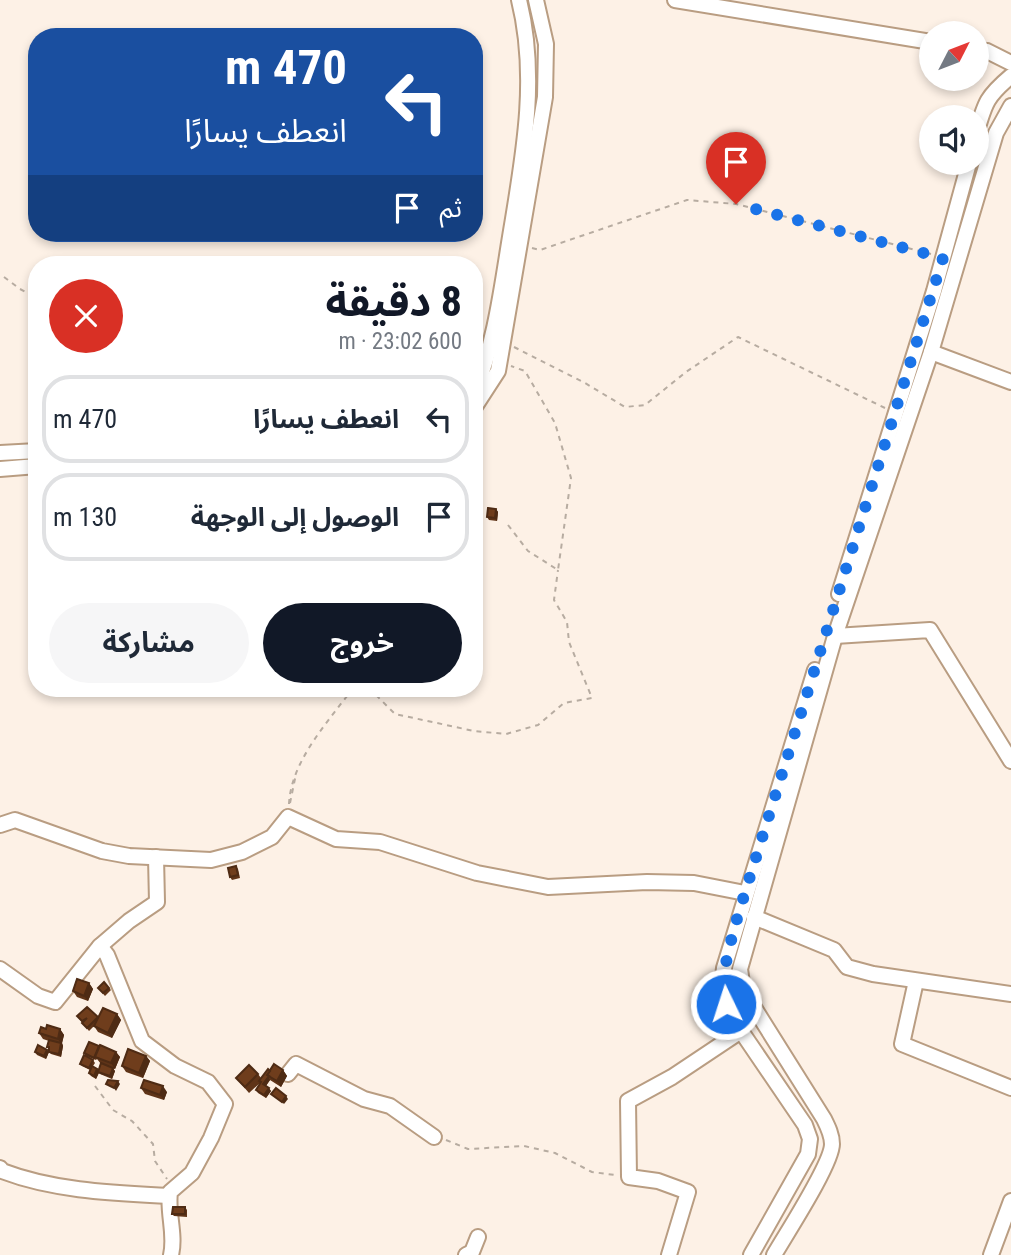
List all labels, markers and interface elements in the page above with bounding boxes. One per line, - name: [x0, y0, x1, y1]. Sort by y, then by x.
- north arrow: [919, 21, 989, 91]
- map controls: [919, 21, 989, 175]
- text: 470 m: [225, 39, 347, 96]
- icon: left: [371, 56, 462, 147]
- button: sound: [919, 105, 989, 175]
- text: انعطف يسارًا: [184, 112, 347, 150]
- pin: [706, 132, 766, 204]
- icon: arrive: [717, 143, 755, 181]
- icon: arrive: [388, 189, 426, 227]
- text: ثم: [440, 193, 462, 223]
- text: 8 دقيقة: [325, 277, 462, 326]
- button: close: [49, 279, 123, 353]
- text: 600 m · 23:02: [338, 328, 462, 355]
- icon: left: [420, 400, 458, 438]
- text: 470 m: [53, 404, 117, 434]
- text: انعطف يسارًا: [253, 404, 399, 434]
- icon: arrive: [420, 498, 458, 536]
- text: 130 m: [53, 502, 117, 532]
- text: الوصول إلى الوجهة: [191, 502, 399, 532]
- button: مشاركة: [49, 603, 249, 683]
- button: خروج: [263, 603, 462, 683]
- position arrow: [689, 967, 763, 1041]

